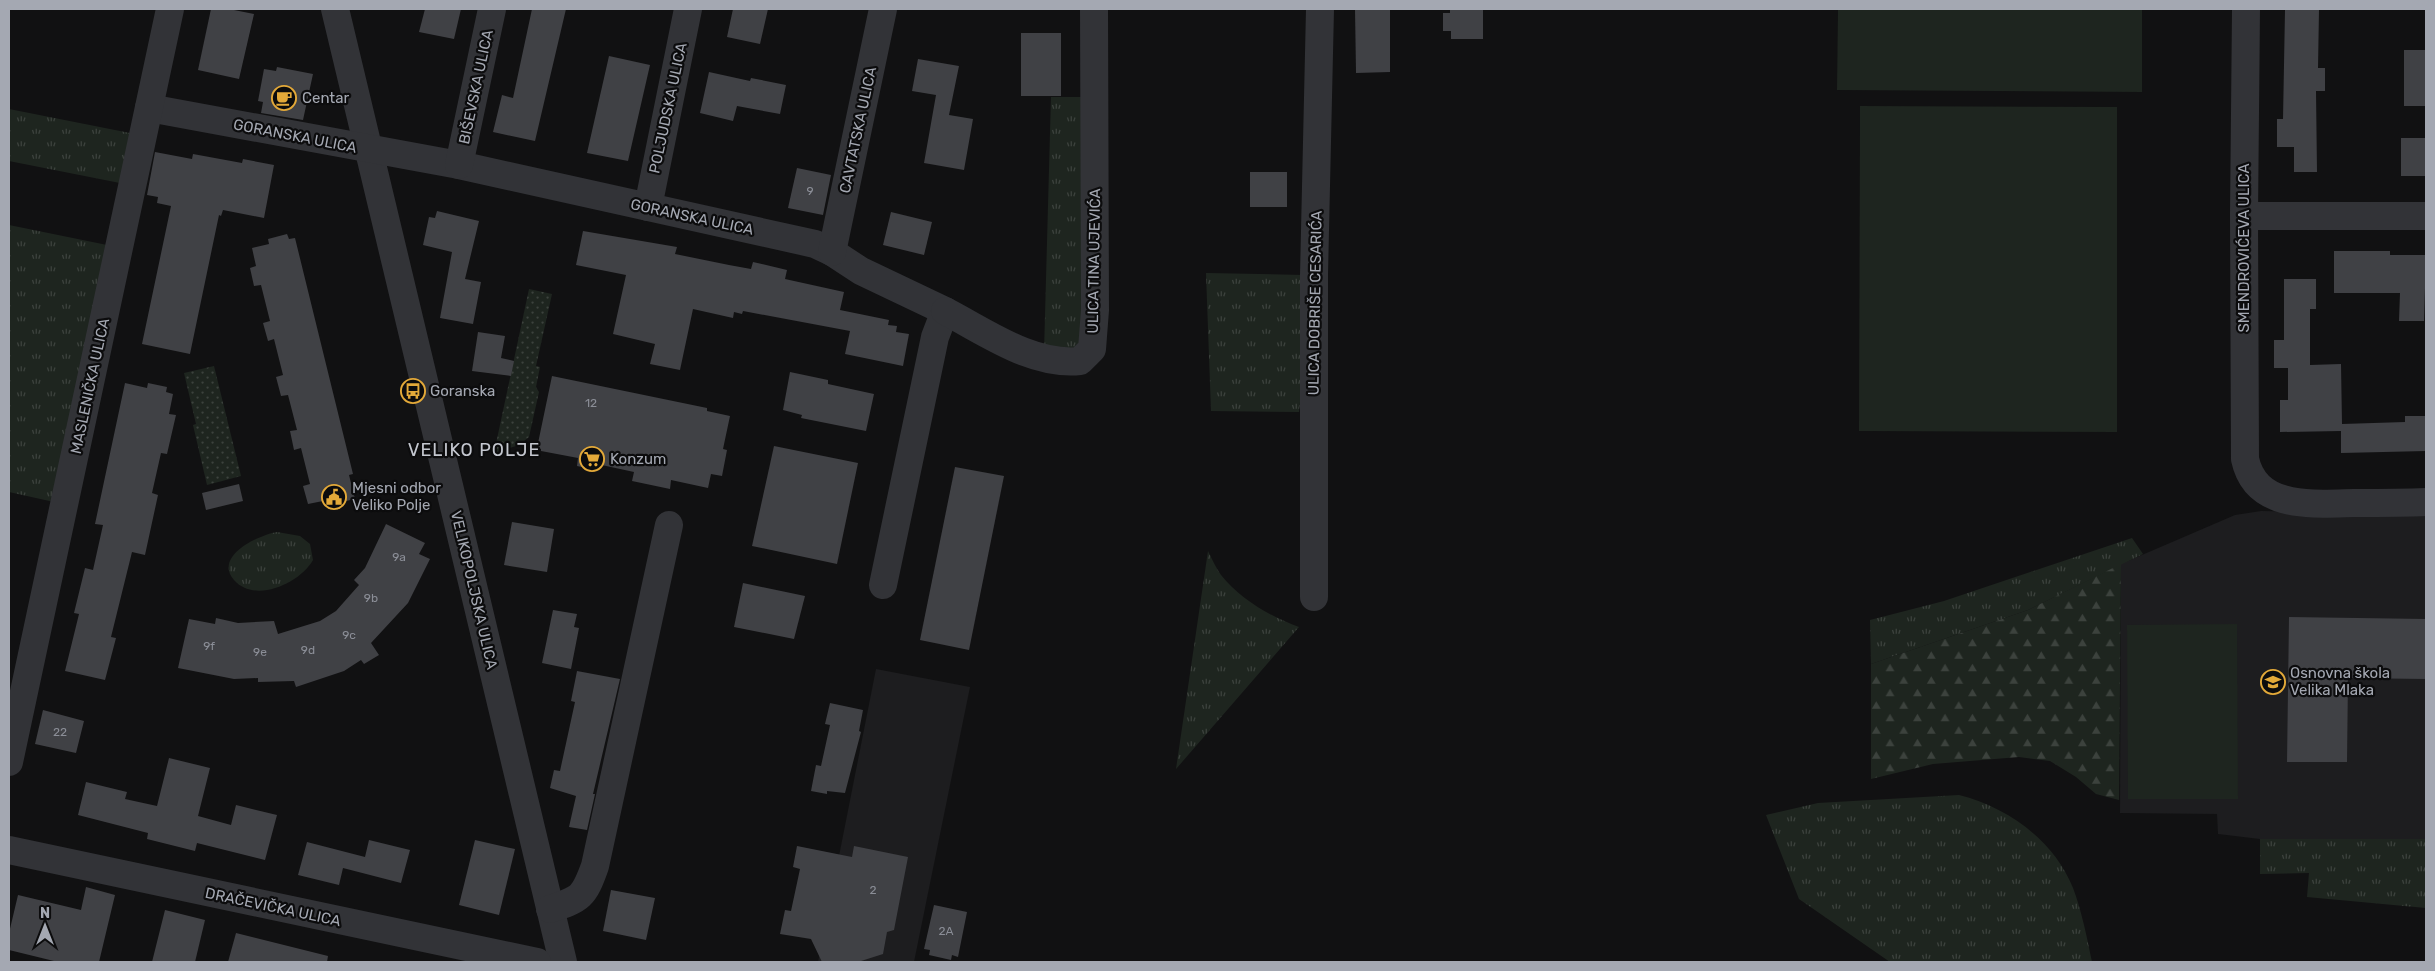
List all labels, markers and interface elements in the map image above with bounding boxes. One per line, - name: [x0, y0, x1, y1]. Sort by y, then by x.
- street label: BIŠEVSKA ULICA: [455, 28, 497, 146]
- street label: POLJUDSKA ULICA: [645, 41, 691, 175]
- street label: CAVTATSKA ULICA: [836, 65, 880, 195]
- cafe icon: Centar: [271, 85, 297, 111]
- place label: Centar: [302, 89, 350, 107]
- street label: GORANSKA ULICA: [232, 115, 358, 157]
- street label: SMENDROVIĆEVA ULICA: [2235, 163, 2253, 333]
- house number: 9: [806, 184, 814, 198]
- street label: ULICA TINA UJEVIĆA: [1084, 188, 1104, 334]
- street label: GORANSKA ULICA: [629, 195, 755, 239]
- street label: ULICA DOBRIŠE CESARIĆA: [1304, 210, 1326, 396]
- street label: MASLENIČKA ULICA: [67, 316, 113, 456]
- bus stop icon: Goranska: [400, 378, 426, 404]
- place label: Goranska: [430, 382, 495, 400]
- house number: 12: [585, 396, 597, 410]
- district label: VELIKO POLJE: [408, 439, 540, 461]
- supermarket icon: Konzum: [579, 446, 605, 472]
- place label: Konzum: [610, 450, 666, 468]
- place label: Mjesni odbor Veliko Polje: [352, 479, 441, 514]
- public building icon: Mjesni odbor Veliko Polje: [321, 484, 347, 510]
- street label: VELIKOPOLJSKA ULICA: [447, 509, 501, 671]
- house number: 9a: [392, 550, 406, 564]
- house number: 9b: [364, 591, 378, 605]
- house number: 9c: [342, 628, 356, 642]
- house number: 9f: [203, 639, 215, 653]
- house number: 9d: [301, 643, 315, 657]
- house number: 9e: [253, 645, 267, 659]
- place label: Osnovna škola Velika Mlaka: [2290, 664, 2390, 699]
- school or university icon: Osnovna škola Velika Mlaka: [2260, 669, 2286, 695]
- house number: 22: [53, 725, 67, 739]
- house number: 2: [869, 883, 877, 897]
- street label: DRAČEVIČKA ULICA: [204, 884, 342, 930]
- north arrow: [20, 901, 70, 951]
- text: N: [40, 905, 50, 922]
- house number: 2A: [938, 924, 954, 938]

